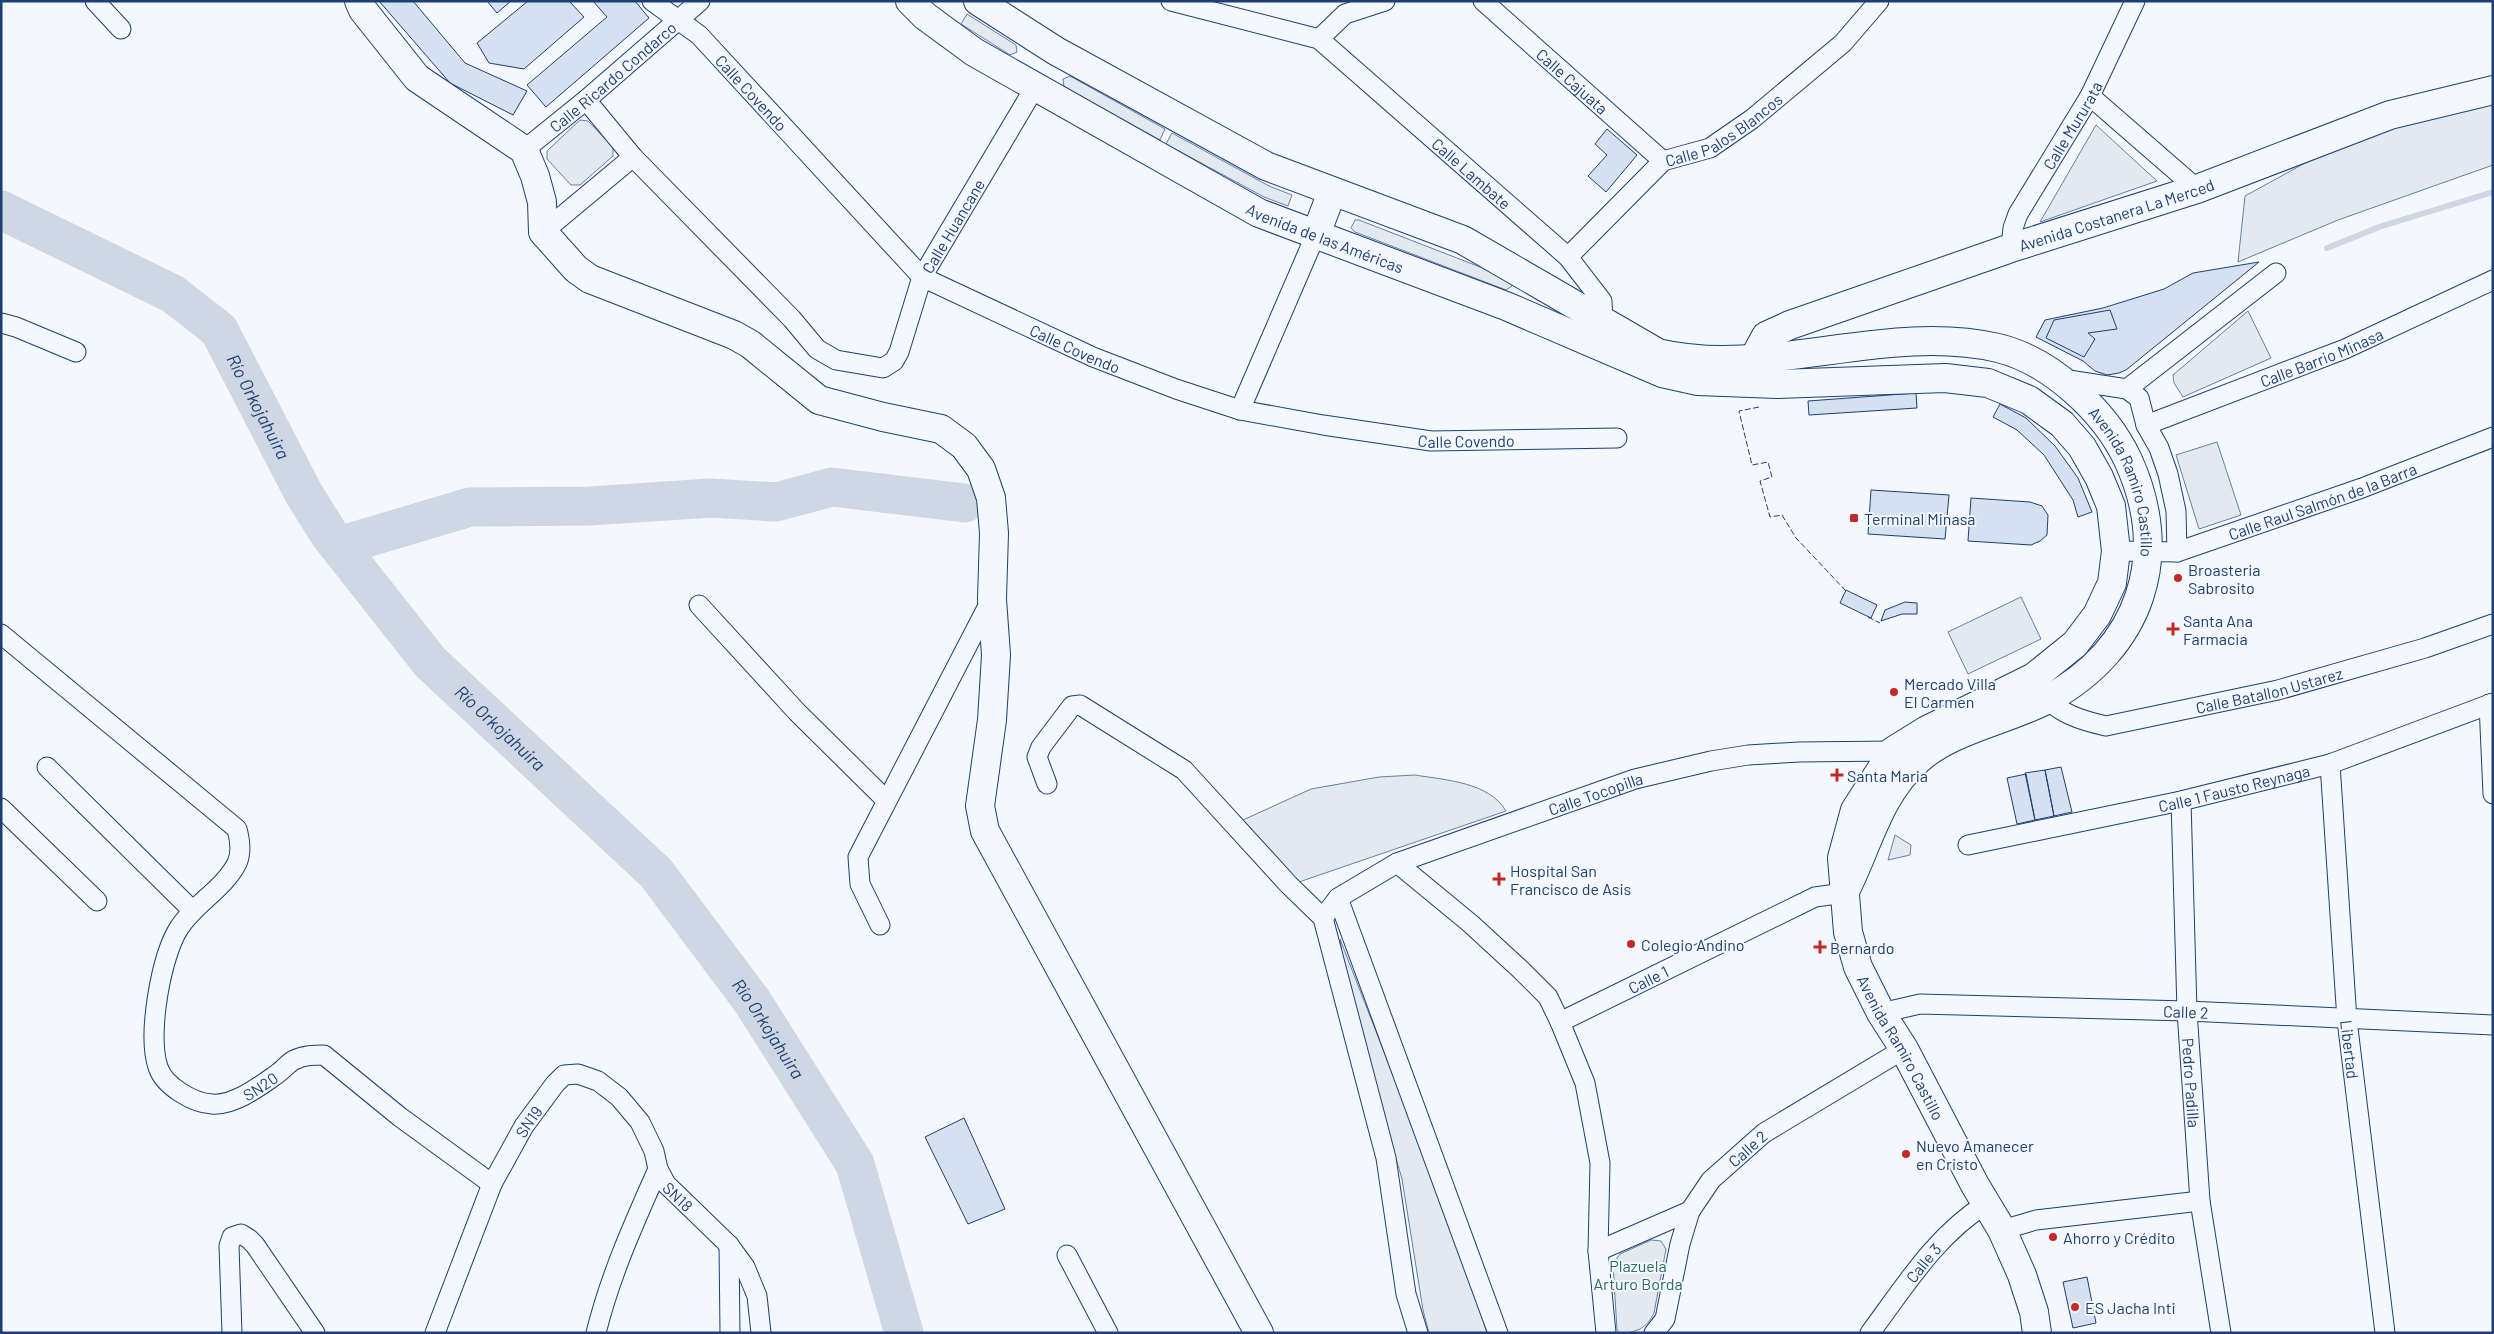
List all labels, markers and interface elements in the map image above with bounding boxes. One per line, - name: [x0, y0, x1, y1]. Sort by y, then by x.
- street label: Calle Ricardo Condarco: [545, 17, 679, 136]
- street label: Calle Cajuata: [1533, 44, 1612, 118]
- street label: Calle Covendo: [712, 50, 792, 134]
- street label: Calle Mururata: [2038, 78, 2105, 173]
- street label: Calle Palos Blancos: [1663, 89, 1785, 170]
- street label: Calle Lambate: [1429, 133, 1515, 212]
- street label: Avenida Costanera La Merced: [2016, 174, 2217, 255]
- street label: Calle Huancane: [917, 175, 988, 276]
- street label: Avenida de las Américas: [1243, 198, 1407, 276]
- street label: Calle Covendo: [1027, 319, 1123, 376]
- street label: Calle Barrio Minasa: [2257, 323, 2386, 390]
- water label: Río Orkojahuira: [222, 350, 295, 463]
- street label: Avenida Ramiro Castillo: [2086, 402, 2157, 557]
- street label: Calle Covendo: [1417, 430, 1515, 451]
- street label: Calle Raul Salmón de la Barra: [2226, 458, 2419, 543]
- place label: Terminal Minasa: [1864, 509, 1976, 528]
- marker: Terminal Minasa: [1848, 512, 1860, 524]
- place label: Broasteria Sabrosito: [2188, 560, 2261, 597]
- marker: Broasteria Sabrosito: [2172, 572, 2184, 584]
- place label: Santa Ana Farmacia: [2183, 611, 2253, 648]
- marker: Santa Ana Farmacia: [2167, 623, 2179, 635]
- street label: Calle Batallon Ustarez: [2194, 663, 2344, 717]
- place label: Mercado Villa El Carmen: [1904, 674, 1996, 711]
- water label: Río Orkojahuira: [451, 680, 550, 775]
- marker: Mercado Villa El Carmen: [1888, 686, 1900, 698]
- street label: Calle 1 Fausto Reynaga: [2156, 760, 2312, 815]
- place label: Santa Maria: [1847, 766, 1928, 785]
- street label: Calle Tocopilla: [1545, 768, 1645, 818]
- marker: Santa Maria: [1831, 769, 1843, 781]
- place label: Hospital San Francisco de Asis: [1510, 861, 1631, 898]
- marker: Hospital San Francisco de Asis: [1492, 872, 1506, 886]
- place label: Colegio Andino: [1641, 935, 1744, 954]
- marker: Colegio Andino: [1625, 938, 1637, 950]
- place label: Bernardo: [1830, 938, 1894, 957]
- marker: Bernardo: [1814, 941, 1826, 953]
- street label: Calle 1: [1625, 961, 1671, 997]
- street label: Avenida Ramiro Castillo: [1854, 972, 1949, 1123]
- water label: Río Orkojahuira: [728, 974, 809, 1083]
- street label: Calle 2: [2163, 1001, 2209, 1021]
- street label: Libertad: [2338, 1019, 2364, 1080]
- street label: Pedro Padilla: [2179, 1037, 2204, 1128]
- street label: SN20: [239, 1067, 281, 1104]
- street label: SN19: [510, 1102, 545, 1140]
- street label: Calle 2: [1724, 1126, 1770, 1170]
- place label: Nuevo Amanecer en Cristo: [1916, 1136, 2034, 1173]
- marker: Nuevo Amanecer en Cristo: [1900, 1148, 1912, 1160]
- street label: SN18: [660, 1177, 697, 1215]
- place label: Ahorro y Crédito: [2063, 1228, 2175, 1247]
- marker: Ahorro y Crédito: [2047, 1231, 2059, 1243]
- street label: Calle 3: [1901, 1239, 1944, 1286]
- park label: Plazuela Arturo Borda: [1593, 1256, 1683, 1293]
- place label: ES Jacha Inti: [2085, 1298, 2176, 1317]
- marker: ES Jacha Inti: [2069, 1301, 2081, 1313]

